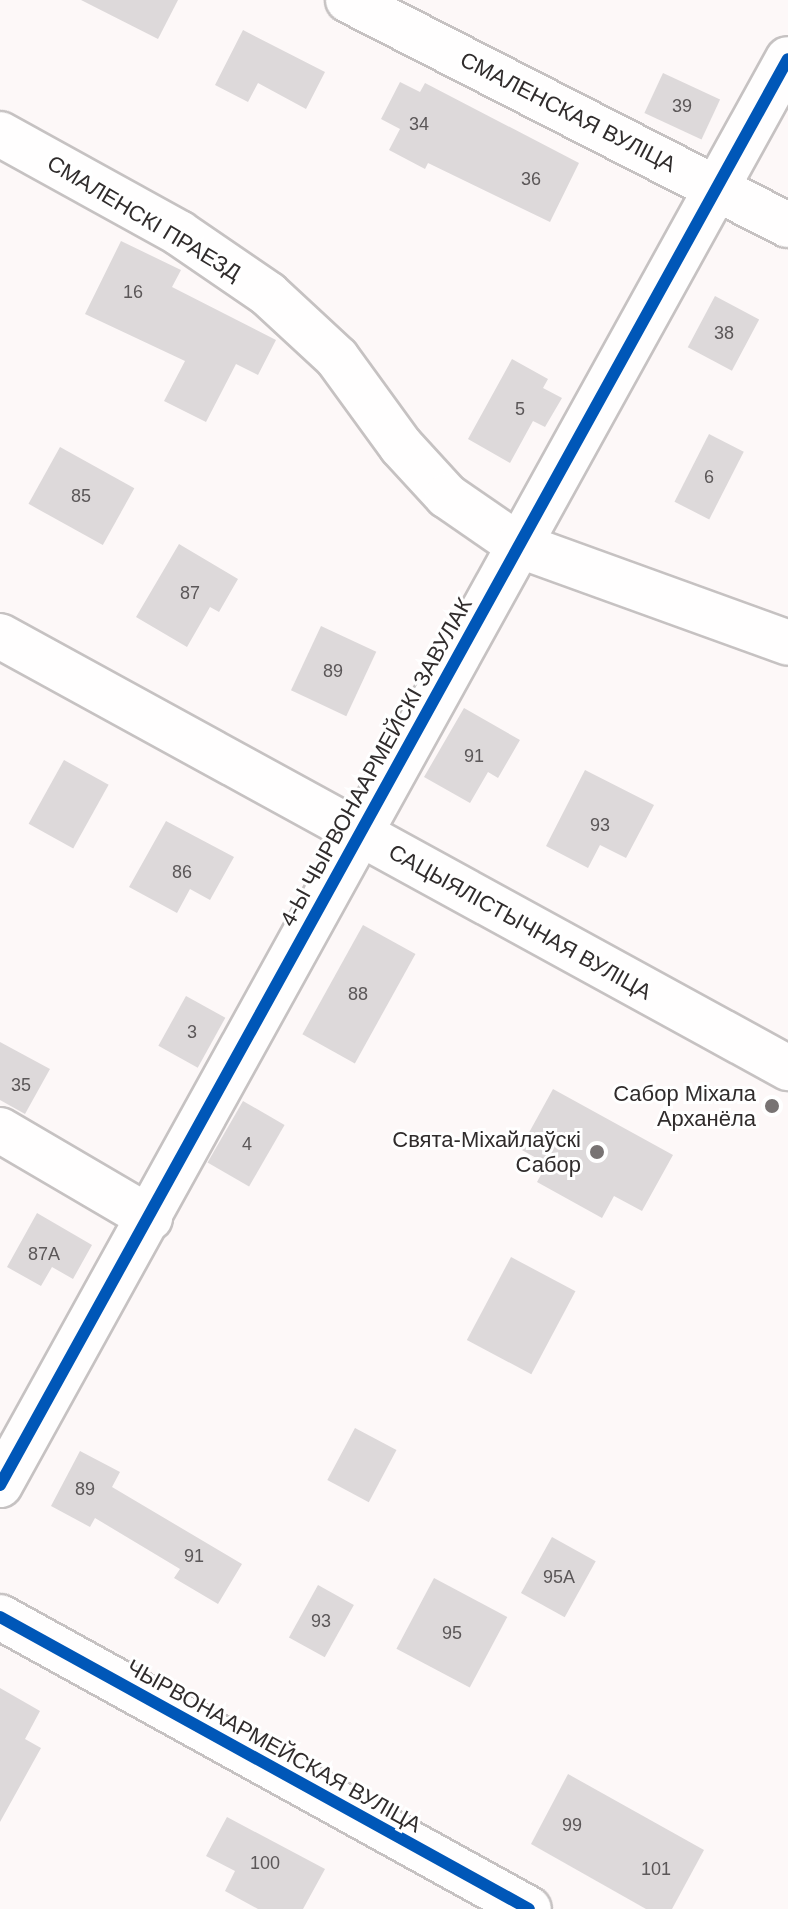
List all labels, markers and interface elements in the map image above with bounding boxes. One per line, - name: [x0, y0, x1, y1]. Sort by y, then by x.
- street label: СМАЛЕНСКАЯ ВУЛІЦА: [456, 46, 680, 178]
- house number: 39: [672, 95, 692, 117]
- house number: 34: [409, 113, 429, 135]
- street label: СМАЛЕНСКІ ПРАЕЗД: [42, 150, 246, 286]
- house number: 36: [521, 168, 541, 190]
- house number: 16: [123, 281, 143, 303]
- house number: 38: [714, 322, 734, 344]
- house number: 5: [515, 398, 525, 420]
- house number: 6: [704, 466, 714, 488]
- house number: 85: [71, 485, 91, 507]
- house number: 87: [180, 582, 200, 604]
- street label: 4-Ы ЧЫРВОНААРМЕЙСКІ ЗАВУЛАК: [274, 593, 478, 931]
- house number: 89: [323, 660, 343, 682]
- house number: 91: [464, 745, 484, 767]
- house number: 93: [590, 814, 610, 836]
- street label: САЦЫЯЛІСТЫЧНАЯ ВУЛІЦА: [384, 839, 656, 1005]
- house number: 86: [172, 861, 192, 883]
- house number: 88: [348, 983, 368, 1005]
- house number: 3: [187, 1021, 197, 1043]
- house number: 35: [11, 1074, 31, 1096]
- place label: Сабор Міхала Арханёла: [613, 1080, 756, 1132]
- marker: Сабор Міхала Арханёла: [763, 1097, 781, 1115]
- place label: Свята-Міхайлаўскі Сабор: [392, 1126, 581, 1178]
- house number: 4: [242, 1133, 252, 1155]
- marker: Свята-Міхайлаўскі Сабор: [588, 1143, 606, 1161]
- house number: 87А: [28, 1243, 60, 1265]
- house number: 89: [75, 1478, 95, 1500]
- house number: 91: [184, 1545, 204, 1567]
- house number: 95А: [543, 1566, 575, 1588]
- house number: 93: [311, 1610, 331, 1632]
- house number: 95: [442, 1622, 462, 1644]
- street label: ЧЫРВОНААРМЕЙСКАЯ ВУЛІЦА: [122, 1654, 426, 1838]
- house number: 99: [562, 1814, 582, 1836]
- house number: 100: [250, 1852, 280, 1874]
- house number: 101: [641, 1858, 671, 1880]

